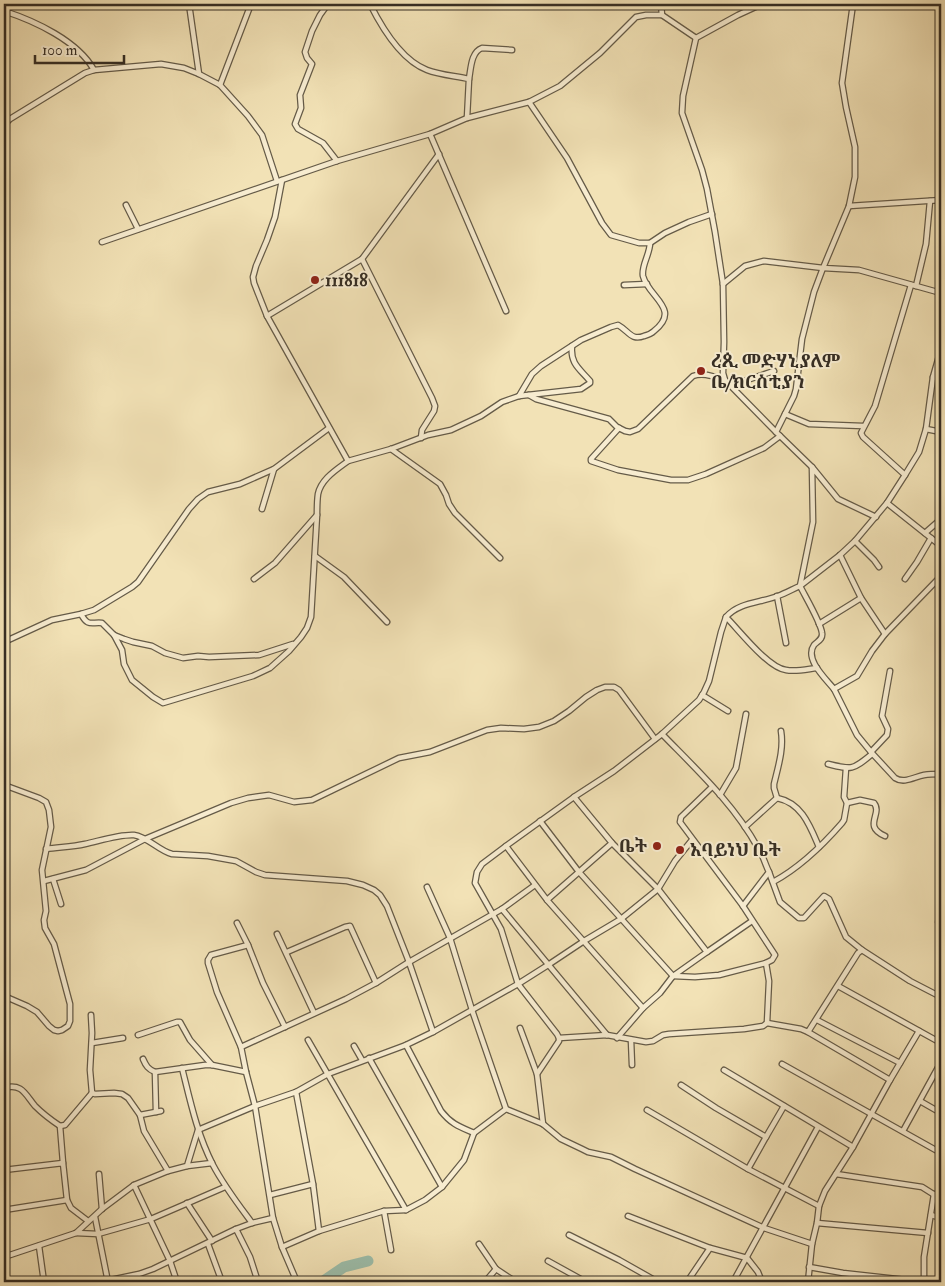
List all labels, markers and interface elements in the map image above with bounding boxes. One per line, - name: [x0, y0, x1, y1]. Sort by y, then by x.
- scale bar: [35, 32, 124, 64]
- text: 100 m: [42, 41, 78, 60]
- place label: 111818: [325, 269, 368, 292]
- marker: 111818: [309, 274, 321, 286]
- place label: ረጲ መድሃኒያለም ቤ/ክርስቲያን: [711, 350, 840, 394]
- marker: ረጲ መድሃኒያለም ቤ/ክርስቲያን: [695, 365, 707, 377]
- place label: ቤት: [619, 835, 648, 858]
- place label: አባይነህ ቤት: [690, 839, 781, 862]
- marker: ቤት: [651, 840, 663, 852]
- marker: አባይነህ ቤት: [674, 844, 686, 856]

